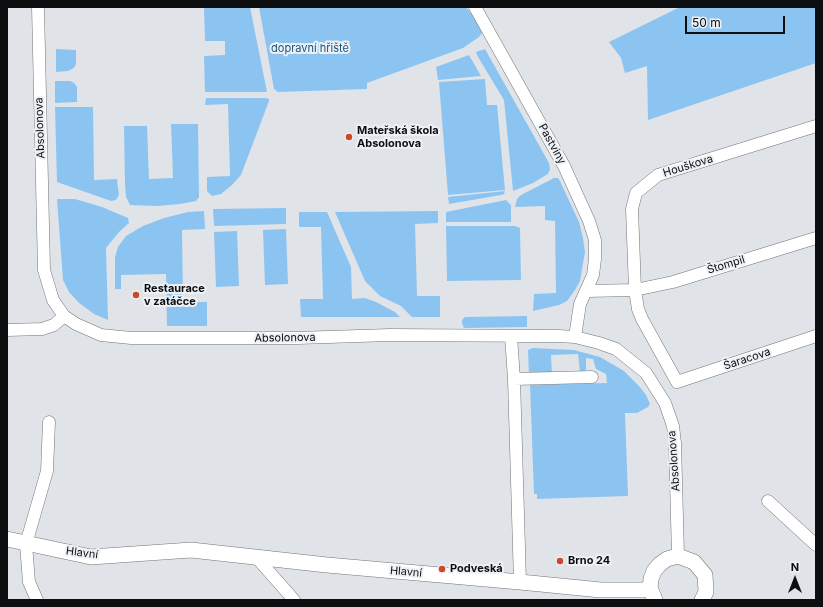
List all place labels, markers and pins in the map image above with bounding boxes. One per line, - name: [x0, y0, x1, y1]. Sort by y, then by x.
- place label: Mateřská škola Absolonova: [357, 124, 439, 150]
- marker: Mateřská škola Absolonova: [344, 132, 354, 142]
- place label: Restaurace v zatáčce: [144, 282, 205, 308]
- marker: Restaurace v zatáčce: [131, 290, 141, 300]
- place label: Brno 24: [568, 554, 610, 568]
- marker: Brno 24: [555, 556, 565, 566]
- place label: Podveská: [450, 562, 503, 576]
- marker: Podveská: [437, 564, 447, 574]

